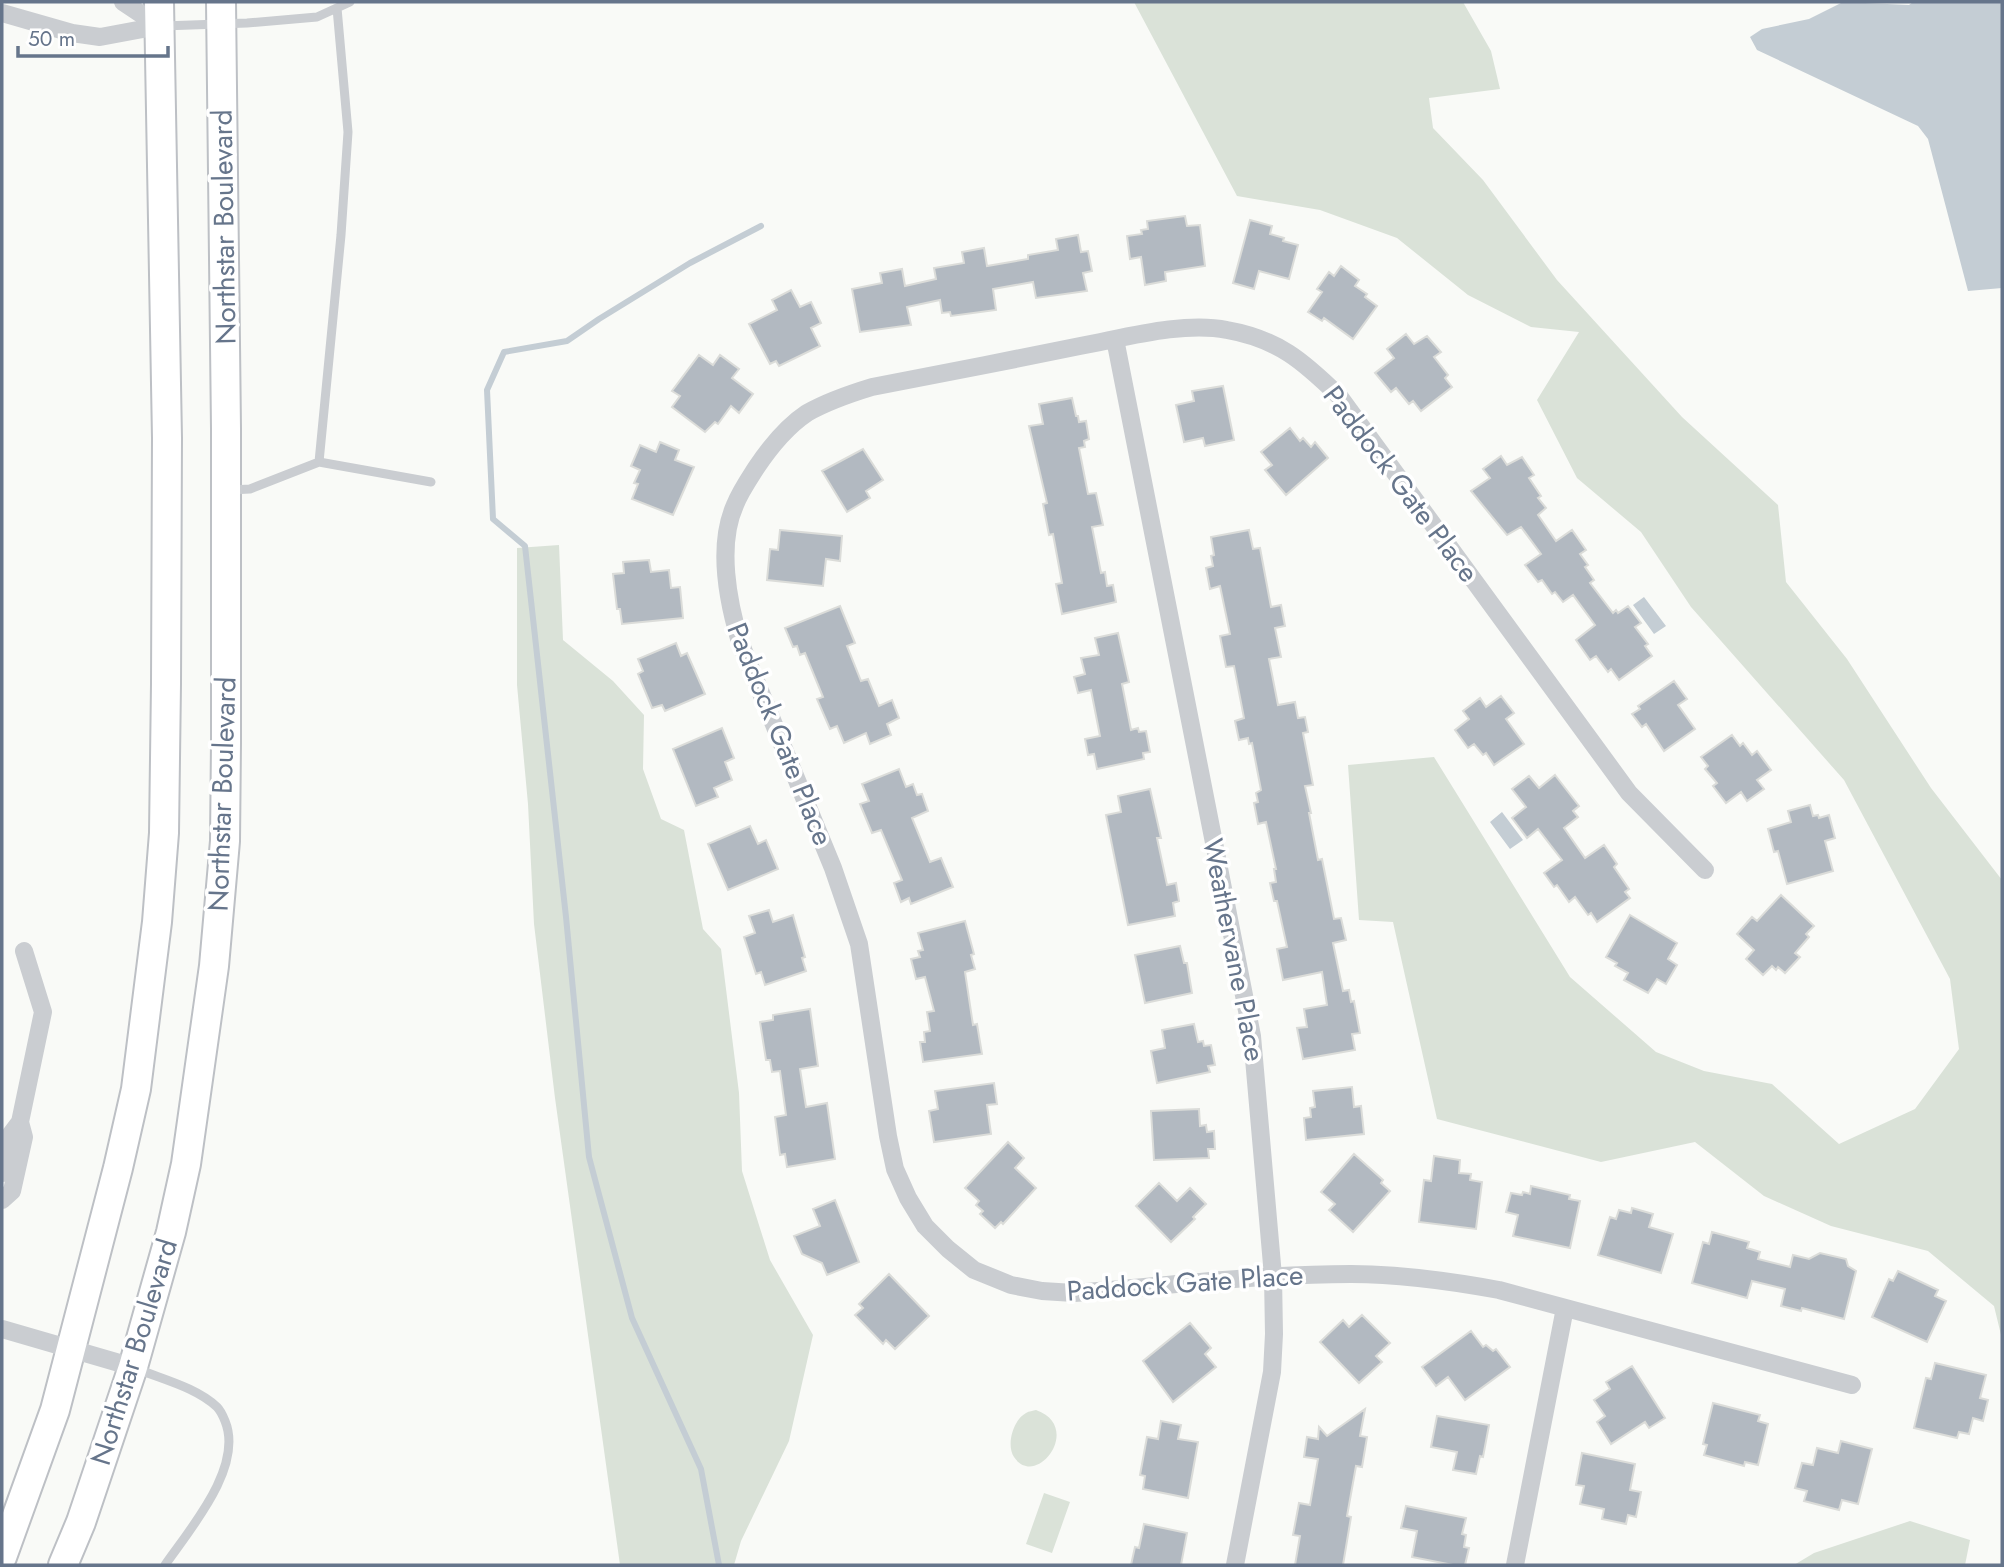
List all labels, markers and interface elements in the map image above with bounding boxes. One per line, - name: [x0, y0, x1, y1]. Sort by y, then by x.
- scale bar: [18, 14, 168, 58]
- text: 50 m: [28, 24, 75, 54]
- street label: Northstar Boulevard: [201, 109, 247, 345]
- street label: Paddock Gate Place: [1313, 377, 1489, 591]
- street label: Paddock Gate Place: [717, 616, 843, 852]
- street label: Northstar Boulevard: [197, 676, 247, 912]
- street label: Weathervane Place: [1192, 835, 1276, 1065]
- street label: Northstar Boulevard: [80, 1234, 188, 1470]
- street label: Paddock Gate Place: [1065, 1254, 1305, 1312]

